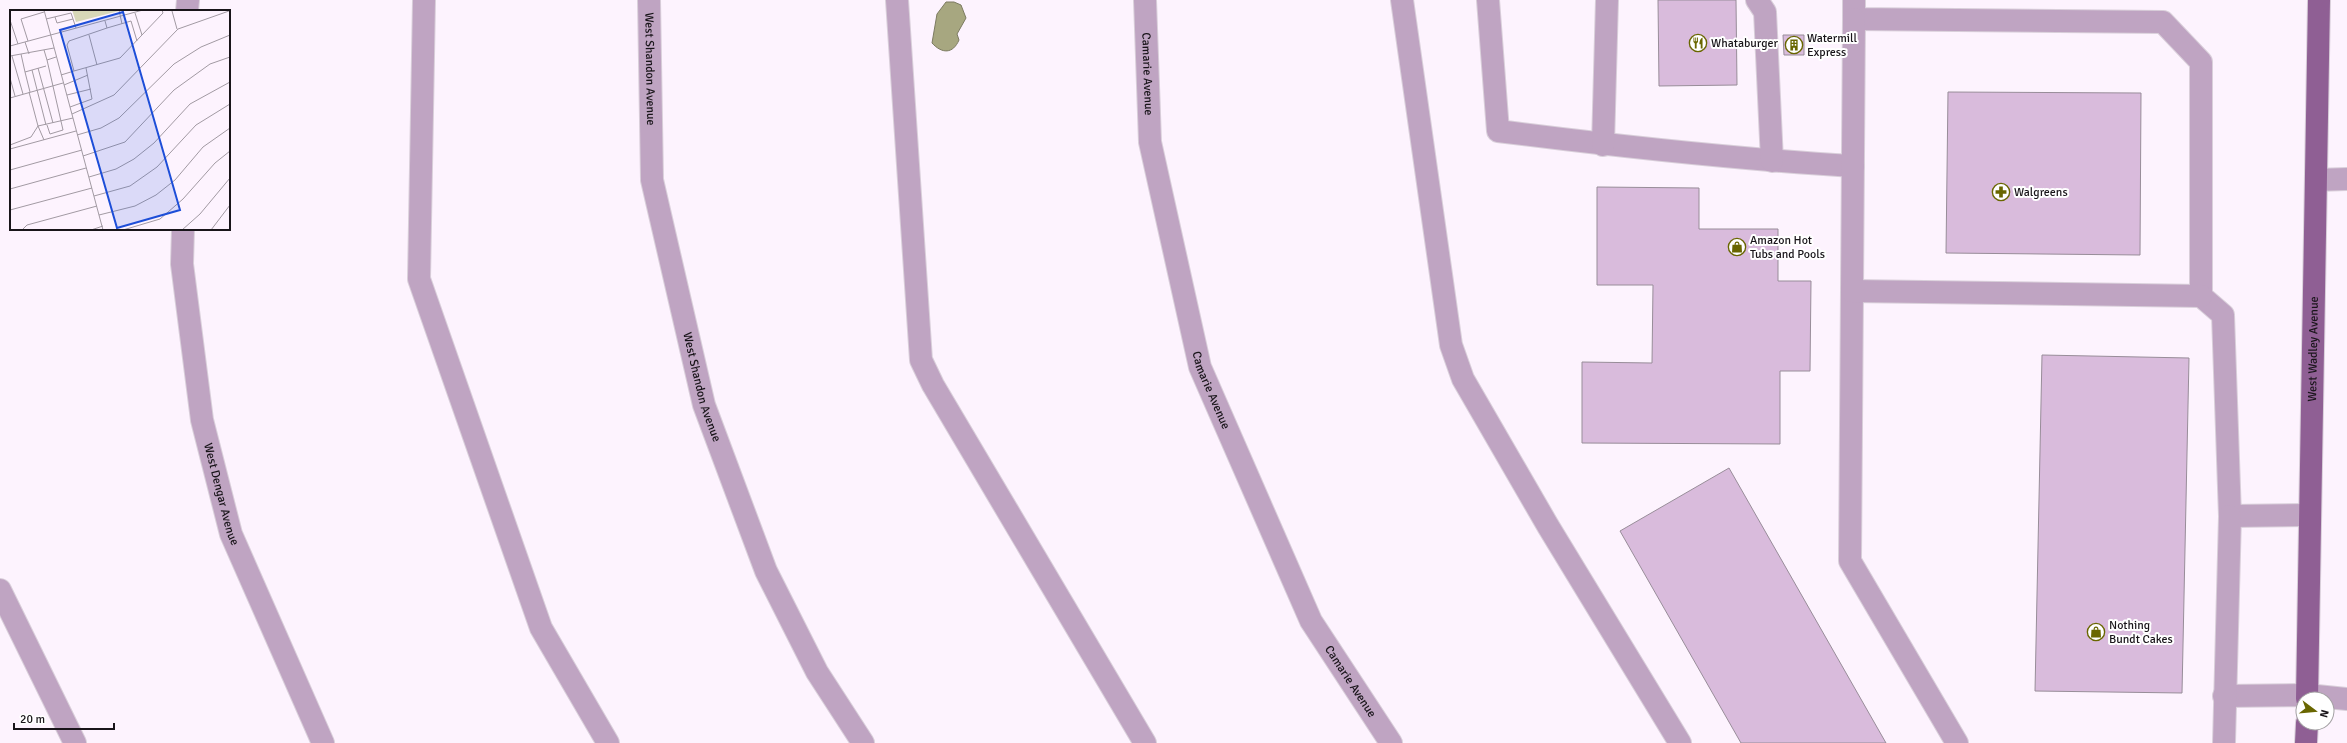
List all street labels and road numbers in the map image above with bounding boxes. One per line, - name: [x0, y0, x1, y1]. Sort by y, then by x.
- street label: West Shandon Avenue: [642, 12, 659, 126]
- street label: Camarie Avenue: [1139, 32, 1157, 116]
- street label: West Wadley Avenue: [2305, 296, 2321, 402]
- street label: West Shandon Avenue: [680, 331, 725, 444]
- street label: Camarie Avenue: [1189, 350, 1234, 431]
- street label: West Dengar Avenue: [201, 441, 243, 548]
- street label: Camarie Avenue: [1322, 643, 1380, 720]

